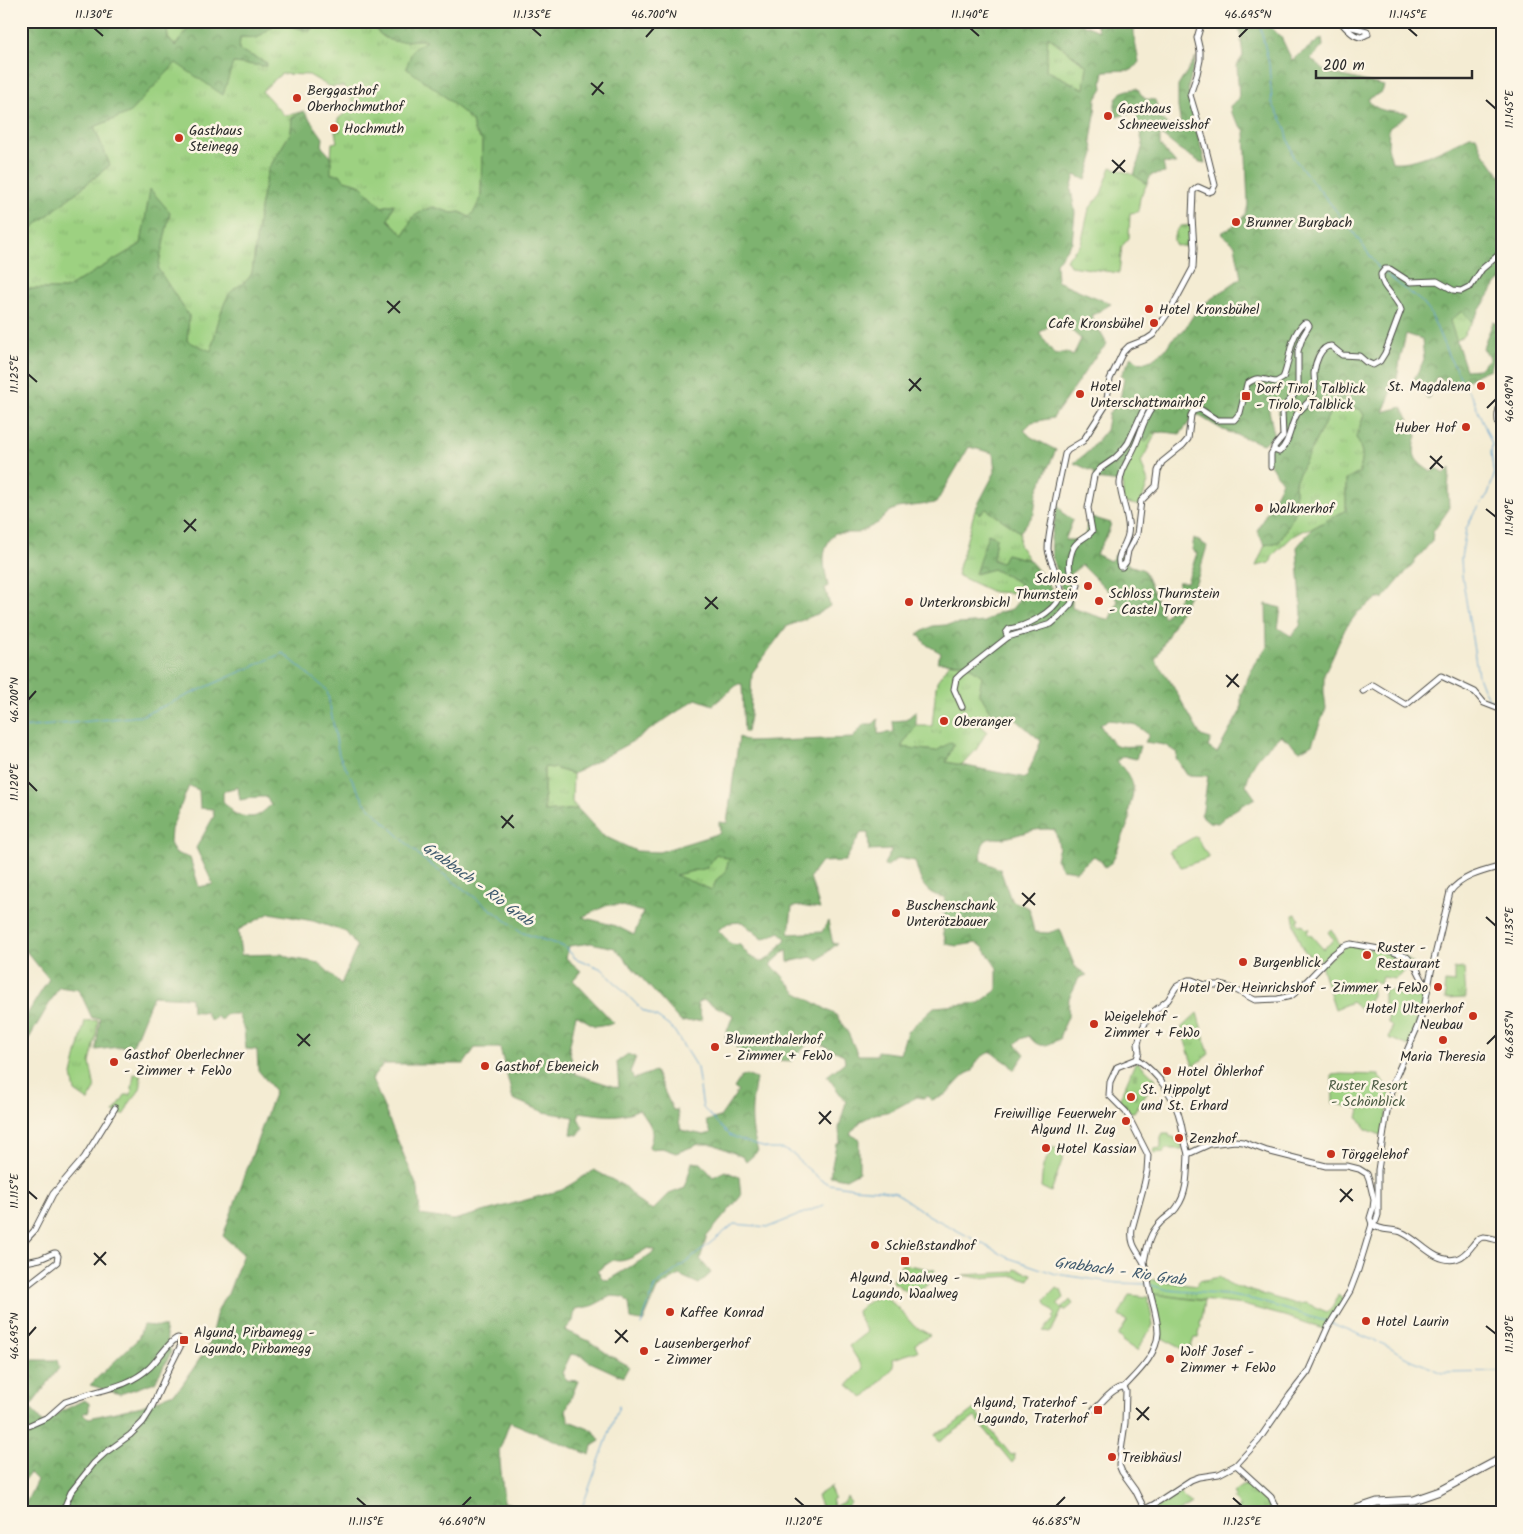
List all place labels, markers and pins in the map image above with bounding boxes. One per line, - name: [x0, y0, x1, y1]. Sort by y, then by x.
- place label: Berggasthof Oberhochmuthof: [307, 80, 406, 118]
- marker: Berggasthof Oberhochmuthof: [291, 92, 303, 104]
- place label: Gasthaus Schneeweisshof: [1118, 98, 1211, 136]
- marker: Gasthaus Schneeweisshof: [1102, 110, 1114, 122]
- place label: Hochmuth: [344, 118, 404, 140]
- place label: Gasthaus Steinegg: [189, 120, 242, 158]
- marker: Hochmuth: [328, 122, 340, 134]
- marker: Gasthaus Steinegg: [173, 132, 185, 144]
- place label: Brunner Burgbach: [1246, 212, 1352, 234]
- marker: Brunner Burgbach: [1230, 216, 1242, 228]
- place label: Hotel Kronsbühel: [1159, 299, 1260, 321]
- marker: Hotel Kronsbühel: [1143, 303, 1155, 315]
- place label: Cafe Kronsbühel: [1048, 313, 1145, 335]
- marker: Cafe Kronsbühel: [1148, 317, 1160, 329]
- place label: Hotel Unterschattmairhof: [1090, 376, 1206, 414]
- place label: St. Magdalena: [1388, 376, 1471, 398]
- place label: Dorf Tirol, Talblick - Tirolo, Talblick: [1256, 378, 1366, 416]
- marker: St. Magdalena: [1475, 380, 1487, 392]
- marker: Hotel Unterschattmairhof: [1074, 388, 1086, 400]
- marker: Dorf Tirol, Talblick - Tirolo, Talblick: [1240, 390, 1252, 402]
- place label: Huber Hof: [1395, 417, 1458, 439]
- marker: Huber Hof: [1460, 421, 1472, 433]
- place label: Walknerhof: [1269, 498, 1336, 520]
- marker: Walknerhof: [1253, 502, 1265, 514]
- place label: Schloss Thurnstein: [1016, 568, 1078, 606]
- marker: Schloss Thurnstein: [1082, 580, 1094, 592]
- place label: Schloss Thurnstein - Castel Torre: [1109, 583, 1220, 621]
- place label: Unterkronsbichl: [919, 592, 1011, 614]
- marker: Schloss Thurnstein - Castel Torre: [1093, 595, 1105, 607]
- marker: Unterkronsbichl: [903, 596, 915, 608]
- place label: Oberanger: [954, 711, 1014, 733]
- marker: Oberanger: [938, 715, 950, 727]
- place label: Buschenschank Unterötzbauer: [906, 895, 996, 933]
- marker: Buschenschank Unterötzbauer: [890, 907, 902, 919]
- place label: Ruster - Restaurant: [1377, 937, 1441, 975]
- marker: Ruster - Restaurant: [1361, 949, 1373, 961]
- place label: Burgenblick: [1253, 952, 1321, 974]
- marker: Burgenblick: [1237, 956, 1249, 968]
- place label: Hotel Der Heinrichshof - Zimmer + FeWo: [1179, 977, 1428, 999]
- marker: Hotel Der Heinrichshof - Zimmer + FeWo: [1432, 981, 1444, 993]
- place label: Hotel Ultenerhof Neubau: [1365, 998, 1465, 1036]
- place label: Weigelehof - Zimmer + FeWo: [1104, 1006, 1200, 1044]
- marker: Hotel Ultenerhof Neubau: [1467, 1010, 1479, 1022]
- marker: Weigelehof - Zimmer + FeWo: [1088, 1018, 1100, 1030]
- place label: Blumenthalerhof - Zimmer + FeWo: [725, 1029, 833, 1067]
- marker: Maria Theresia: [1437, 1034, 1449, 1046]
- marker: Blumenthalerhof - Zimmer + FeWo: [709, 1041, 721, 1053]
- place label: Gasthof Oberlechner - Zimmer + FeWo: [124, 1044, 245, 1082]
- place label: Maria Theresia: [1400, 1046, 1486, 1068]
- marker: Gasthof Oberlechner - Zimmer + FeWo: [108, 1056, 120, 1068]
- place label: Gasthof Ebeneich: [495, 1056, 599, 1078]
- marker: Gasthof Ebeneich: [479, 1060, 491, 1072]
- place label: Hotel Öhlerhof: [1177, 1061, 1265, 1083]
- marker: Hotel Öhlerhof: [1161, 1065, 1173, 1077]
- place label: St. Hippolyt und St. Erhard: [1141, 1079, 1229, 1117]
- marker: St. Hippolyt und St. Erhard: [1125, 1091, 1137, 1103]
- place label: Freiwillige Feuerwehr Algund II. Zug: [994, 1103, 1117, 1141]
- marker: Freiwillige Feuerwehr Algund II. Zug: [1120, 1115, 1132, 1127]
- place label: Zenzhof: [1189, 1128, 1238, 1150]
- marker: Zenzhof: [1173, 1132, 1185, 1144]
- place label: Hotel Kassian: [1056, 1138, 1137, 1160]
- marker: Hotel Kassian: [1040, 1142, 1052, 1154]
- place label: Törggelehof: [1341, 1144, 1410, 1166]
- marker: Törggelehof: [1325, 1148, 1337, 1160]
- place label: Schießstandhof: [885, 1235, 977, 1257]
- marker: Schießstandhof: [869, 1239, 881, 1251]
- marker: Algund, Waalweg - Lagundo, Waalweg: [899, 1255, 911, 1267]
- place label: Algund, Waalweg - Lagundo, Waalweg: [850, 1267, 960, 1305]
- place label: Kaffee Konrad: [680, 1302, 765, 1324]
- marker: Kaffee Konrad: [664, 1306, 676, 1318]
- place label: Hotel Laurin: [1376, 1311, 1449, 1333]
- marker: Hotel Laurin: [1360, 1315, 1372, 1327]
- place label: Algund, Pirbamegg - Lagundo, Pirbamegg: [194, 1322, 315, 1360]
- place label: Lausenbergerhof - Zimmer: [654, 1333, 751, 1371]
- marker: Algund, Pirbamegg - Lagundo, Pirbamegg: [178, 1334, 190, 1346]
- place label: Wolf Josef - Zimmer + FeWo: [1180, 1341, 1276, 1379]
- marker: Lausenbergerhof - Zimmer: [638, 1345, 650, 1357]
- marker: Wolf Josef - Zimmer + FeWo: [1164, 1353, 1176, 1365]
- place label: Algund, Traterhof - Lagundo, Traterhof: [973, 1392, 1090, 1430]
- marker: Algund, Traterhof - Lagundo, Traterhof: [1092, 1404, 1104, 1416]
- place label: Treibhäusl: [1122, 1447, 1182, 1469]
- marker: Treibhäusl: [1106, 1451, 1118, 1463]

